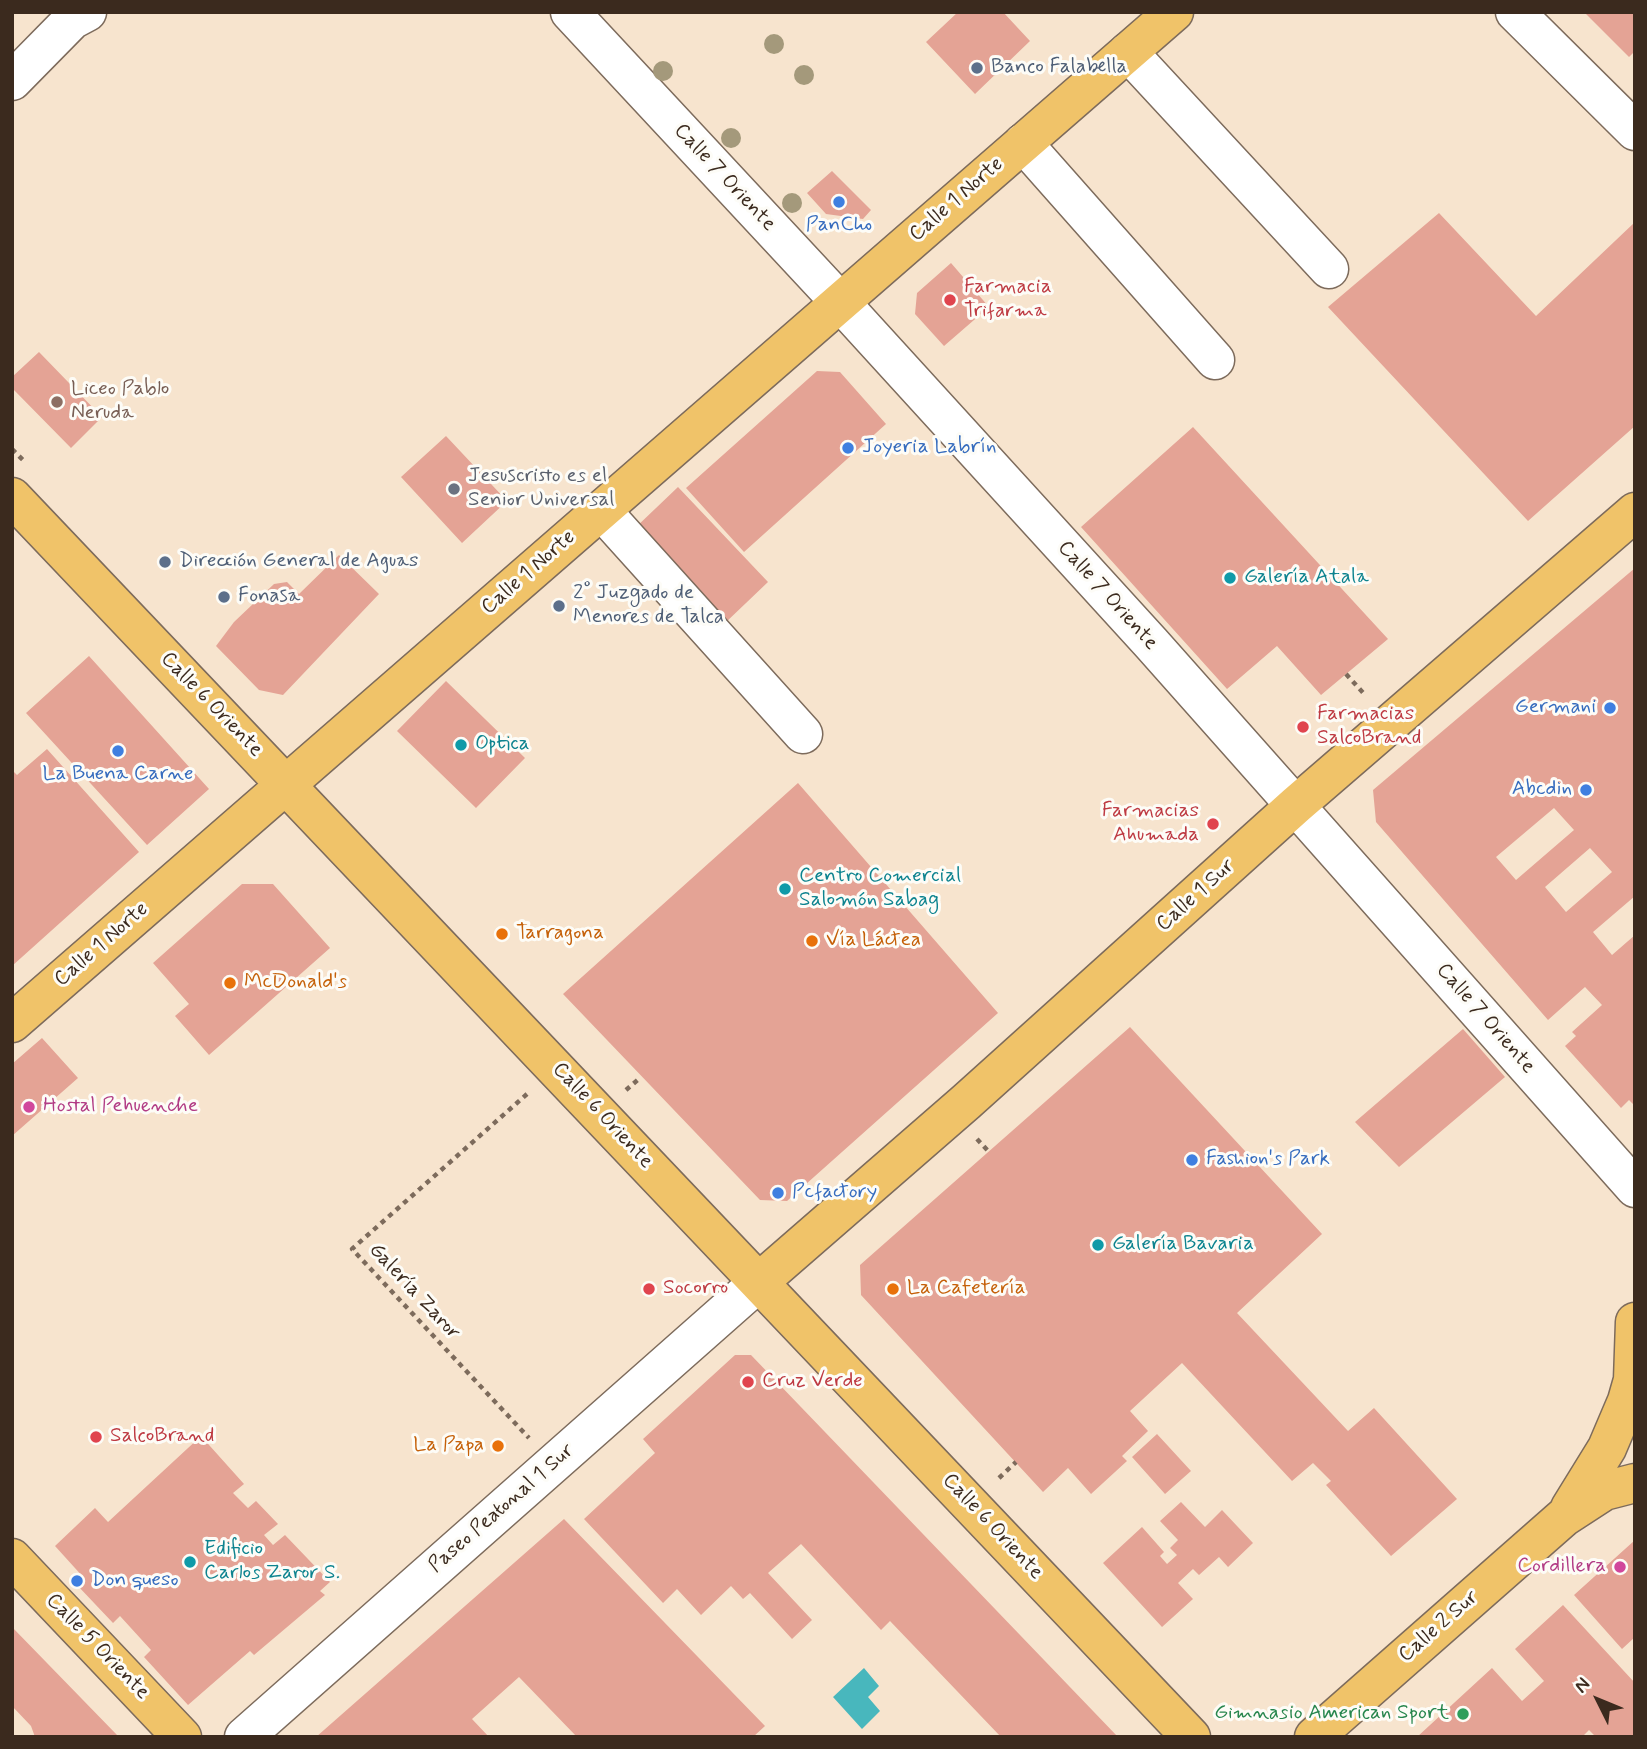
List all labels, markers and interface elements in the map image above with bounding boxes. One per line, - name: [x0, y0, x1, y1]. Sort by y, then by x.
- place label: Banco Falabella: [991, 55, 1127, 81]
- marker: Banco Falabella: [969, 60, 985, 76]
- street label: Calle 7 Oriente: [668, 119, 780, 237]
- street label: Calle 1 Norte: [905, 152, 1009, 248]
- marker: PanCho: [831, 194, 847, 210]
- place label: PanCho: [806, 213, 872, 239]
- place label: Farmacia Trifarma: [964, 275, 1052, 325]
- marker: Farmacia Trifarma: [942, 292, 958, 308]
- place label: Liceo Pablo Neruda: [71, 377, 169, 427]
- marker: Liceo Pablo Neruda: [49, 394, 65, 410]
- place label: Joyeria Labrín: [862, 435, 997, 461]
- marker: Joyeria Labrín: [840, 440, 856, 456]
- place label: Jesuscristo es el Senior Universal: [468, 464, 614, 514]
- marker: Jesuscristo es el Senior Universal: [446, 481, 462, 497]
- street label: Calle 1 Norte: [477, 525, 581, 621]
- street label: Calle 7 Oriente: [1051, 536, 1163, 656]
- place label: Dirección General de Aguas: [179, 549, 418, 575]
- marker: Dirección General de Aguas: [157, 554, 173, 570]
- place label: Galería Atala: [1244, 565, 1369, 591]
- marker: Galería Atala: [1222, 570, 1238, 586]
- place label: 2° Juzgado de Menores de Talca: [573, 581, 724, 631]
- place label: Fonasa: [238, 584, 300, 610]
- marker: Fonasa: [216, 589, 232, 605]
- marker: 2° Juzgado de Menores de Talca: [551, 598, 567, 614]
- street label: Calle 6 Oriente: [155, 647, 267, 763]
- place label: Germani: [1515, 695, 1596, 721]
- marker: Germani: [1602, 700, 1618, 716]
- place label: Farmacias SalcoBrand: [1317, 702, 1421, 752]
- marker: Farmacias SalcoBrand: [1295, 719, 1311, 735]
- place label: Optica: [475, 732, 529, 758]
- marker: Optica: [453, 737, 469, 753]
- marker: La Buena Carne: [110, 743, 126, 759]
- place label: La Buena Carne: [43, 762, 193, 788]
- place label: Abcdin: [1512, 777, 1572, 803]
- marker: Abcdin: [1578, 782, 1594, 798]
- place label: Farmacias Ahumada: [1102, 799, 1199, 849]
- marker: Farmacias Ahumada: [1205, 816, 1221, 832]
- street label: Calle 1 Sur: [1152, 854, 1240, 938]
- place label: Centro Comercial Salomón Sabag: [799, 864, 961, 914]
- marker: Centro Comercial Salomón Sabag: [777, 881, 793, 897]
- street label: Calle 1 Norte: [50, 897, 154, 993]
- place label: Tarragona: [516, 921, 604, 947]
- marker: Tarragona: [494, 926, 510, 942]
- place label: Vía Láctea: [826, 928, 921, 954]
- marker: Vía Láctea: [804, 933, 820, 949]
- street label: Calle 7 Oriente: [1430, 959, 1540, 1079]
- place label: McDonald's: [244, 970, 347, 996]
- marker: McDonald's: [222, 975, 238, 991]
- street label: Calle 6 Oriente: [546, 1058, 658, 1174]
- place label: Hostal Pehuenche: [43, 1094, 198, 1120]
- marker: Hostal Pehuenche: [21, 1099, 37, 1115]
- place label: Fashion's Park: [1206, 1147, 1330, 1173]
- marker: Fashion's Park: [1184, 1152, 1200, 1168]
- place label: Pcfactory: [792, 1180, 877, 1206]
- marker: Pcfactory: [770, 1185, 786, 1201]
- place label: Galería Bavaria: [1112, 1232, 1254, 1258]
- marker: Galería Bavaria: [1090, 1237, 1106, 1253]
- street label: Galería Zaror: [363, 1238, 465, 1346]
- place label: Socorro: [663, 1276, 728, 1302]
- place label: La Cafetería: [907, 1276, 1026, 1302]
- marker: Socorro: [641, 1281, 657, 1297]
- marker: La Cafetería: [885, 1281, 901, 1297]
- place label: Cruz Verde: [762, 1369, 863, 1395]
- marker: Cruz Verde: [740, 1374, 756, 1390]
- place label: SalcoBrand: [110, 1424, 214, 1450]
- marker: SalcoBrand: [88, 1429, 104, 1445]
- place label: La Papa: [413, 1433, 484, 1459]
- marker: La Papa: [490, 1438, 506, 1454]
- street label: Paseo Peatonal 1 Sur: [424, 1439, 580, 1579]
- street label: Calle 6 Oriente: [936, 1469, 1048, 1585]
- place label: Edificio Carlos Zaror S.: [204, 1537, 340, 1587]
- marker: Edificio Carlos Zaror S.: [182, 1554, 198, 1570]
- place label: Cordillera: [1517, 1554, 1606, 1580]
- marker: Cordillera: [1612, 1559, 1628, 1575]
- place label: Don queso: [91, 1568, 179, 1594]
- marker: Don queso: [69, 1573, 85, 1589]
- street label: Calle 2 Sur: [1394, 1586, 1484, 1668]
- street label: Calle 5 Oriente: [40, 1589, 154, 1705]
- north arrow: [1563, 1665, 1633, 1735]
- text: N: [1569, 1672, 1596, 1698]
- place label: Gimnasio American Sport: [1214, 1701, 1449, 1727]
- marker: Gimnasio American Sport: [1455, 1706, 1471, 1722]

